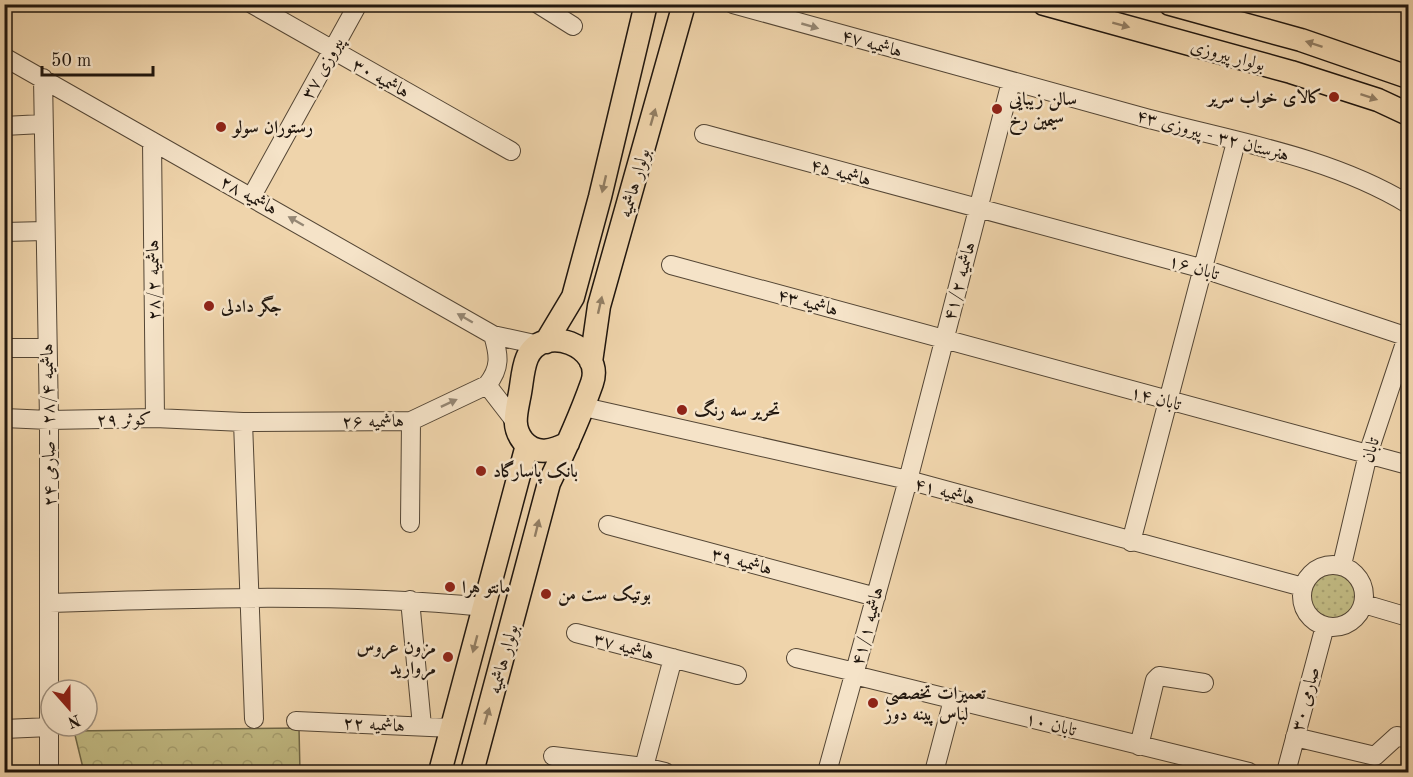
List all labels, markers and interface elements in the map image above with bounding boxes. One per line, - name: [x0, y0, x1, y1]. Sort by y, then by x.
- one-way arrow: [1112, 21, 1130, 31]
- one-way arrow: [801, 22, 819, 31]
- street label: هاشمیه ۴۷: [839, 27, 904, 61]
- street label: پیروزی ۳۷: [299, 33, 351, 104]
- street label: بولوار پیروزی: [1188, 37, 1267, 77]
- scale bar: [42, 39, 153, 77]
- one-way arrow: [1305, 39, 1323, 49]
- text: 50 m: [51, 52, 91, 70]
- street label: هاشمیه ۳۰: [349, 56, 412, 102]
- place label: کالای خواب سریر: [1206, 87, 1322, 109]
- marker: کالای خواب سریر: [1327, 90, 1341, 104]
- place label: سالن زیبایی سیمین رخ: [1008, 91, 1077, 136]
- one-way arrow: [1360, 93, 1378, 102]
- marker: سالن زیبایی سیمین رخ: [990, 102, 1004, 116]
- street label: هنرستان ۳۲ - پیروزی ۴۳: [1134, 107, 1291, 168]
- one-way arrow: [649, 108, 658, 126]
- place label: رستوران سولو: [231, 119, 313, 138]
- marker: رستوران سولو: [214, 120, 228, 134]
- street label: بولوار هاشمیه: [617, 147, 654, 220]
- street label: هاشمیه ۴۵: [808, 156, 873, 190]
- street label: هاشمیه ۲۸: [217, 173, 280, 219]
- one-way arrow: [598, 175, 608, 193]
- one-way arrow: [287, 216, 304, 226]
- street label: هاشمیه ۲۸/۲: [144, 239, 164, 321]
- street label: هاشمیه ۴۱/۲: [941, 240, 979, 323]
- street label: تابان ۱۶: [1166, 252, 1222, 285]
- street label: هاشمیه ۴۳: [775, 286, 840, 320]
- place label: جگر دادلی: [220, 295, 282, 317]
- one-way arrow: [596, 295, 606, 314]
- marker: جگر دادلی: [202, 299, 216, 313]
- one-way arrow: [456, 313, 473, 323]
- street label: هاشمیه ۲۸/۴ - صارمی ۲۴: [39, 343, 60, 507]
- street label: تابان ۱۴: [1128, 384, 1183, 415]
- one-way arrow: [441, 398, 458, 407]
- place label: تحریر سه رنگ: [694, 398, 780, 422]
- marker: تحریر سه رنگ: [675, 403, 689, 417]
- street label: کوثر ۲۹: [96, 411, 152, 430]
- street label: هاشمیه ۲۶: [342, 412, 404, 432]
- street label: تابان: [1359, 435, 1384, 465]
- place label: بانک پاسارگاد: [493, 460, 578, 484]
- marker: بانک پاسارگاد: [474, 464, 488, 478]
- street label: هاشمیه ۴۱: [912, 475, 977, 509]
- one-way arrow: [533, 518, 543, 537]
- street label: هاشمیه ۳۹: [709, 545, 774, 579]
- place label: مانتو هرا: [462, 579, 511, 599]
- marker: مانتو هرا: [443, 580, 457, 594]
- place label: بوتیک ست من: [558, 584, 651, 606]
- street label: هاشمیه ۴۱/۱: [849, 585, 887, 668]
- marker: بوتیک ست من: [539, 587, 553, 601]
- street label: بولوار هاشمیه: [486, 623, 523, 696]
- street label: هاشمیه ۳۷: [591, 630, 656, 664]
- one-way arrow: [470, 635, 479, 653]
- place label: مزون عروس مروارید: [357, 639, 436, 681]
- marker: مزون عروس مروارید: [441, 650, 455, 664]
- street label: صارمی ۳۰: [1289, 665, 1324, 733]
- north arrow: [39, 678, 99, 738]
- place label: تعمیرات تخصصی لباس پینه دوز: [883, 685, 986, 726]
- marker: تعمیرات تخصصی لباس پینه دوز: [866, 696, 880, 710]
- one-way arrow: [483, 707, 492, 725]
- text: N: [64, 710, 82, 730]
- street label: تابان ۱۰: [1023, 710, 1078, 741]
- street label: هاشمیه ۲۲: [342, 714, 405, 736]

